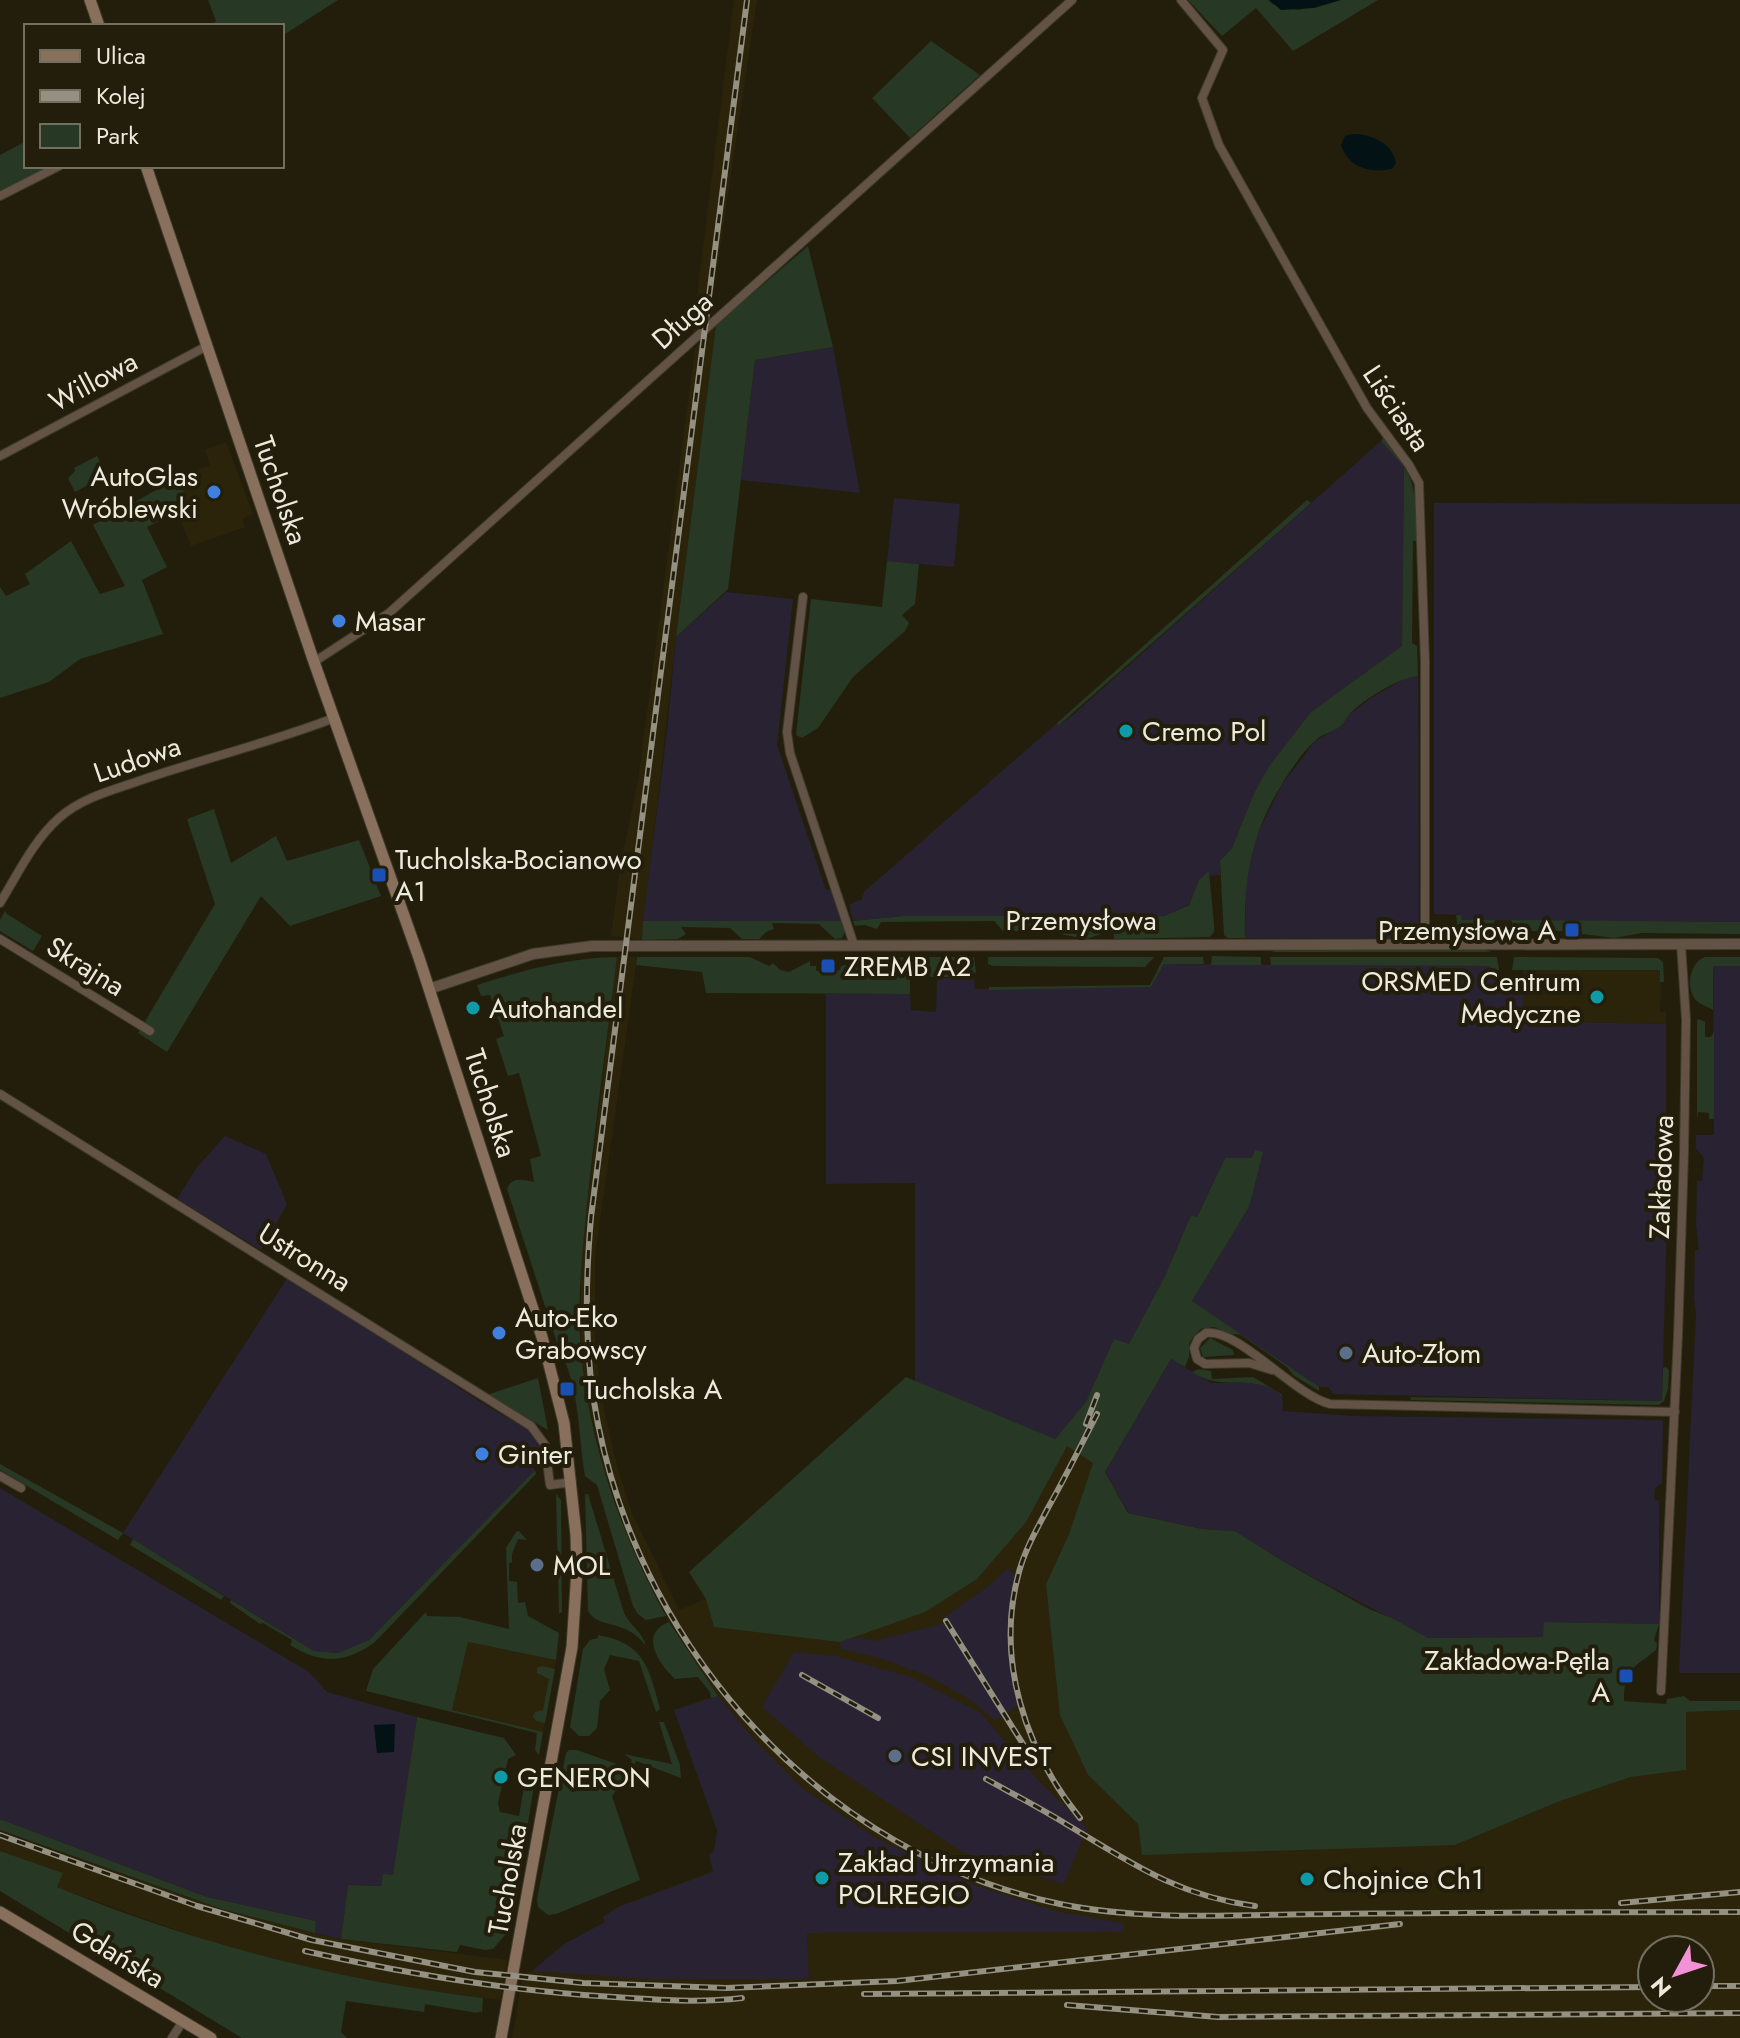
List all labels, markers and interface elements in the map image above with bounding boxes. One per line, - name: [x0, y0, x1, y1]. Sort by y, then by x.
- legend: [24, 24, 284, 168]
- text: Ulica: [96, 38, 146, 73]
- text: Kolej: [96, 78, 146, 113]
- text: Park: [96, 118, 139, 153]
- street label: Długa: [643, 282, 722, 359]
- street label: Willowa: [42, 341, 145, 422]
- street label: Liściasta: [1353, 357, 1441, 460]
- street label: Tucholska: [243, 430, 318, 550]
- place label: AutoGlas Wróblewski: [61, 456, 198, 529]
- marker: AutoGlas Wróblewski: [205, 483, 223, 501]
- place label: Masar: [355, 601, 426, 642]
- marker: Masar: [330, 612, 348, 630]
- place label: Cremo Pol: [1142, 711, 1267, 752]
- marker: Cremo Pol: [1117, 722, 1135, 740]
- street label: Ludowa: [88, 725, 186, 794]
- place label: Tucholska-Bocianowo A1: [395, 839, 642, 912]
- marker: Tucholska-Bocianowo A1: [370, 866, 388, 884]
- street label: Przemysłowa: [1005, 900, 1157, 941]
- place label: Przemysłowa A: [1378, 910, 1557, 951]
- marker: Przemysłowa A: [1563, 921, 1581, 939]
- street label: Skrajna: [38, 926, 133, 1007]
- place label: ZREMB A2: [844, 946, 971, 987]
- marker: ZREMB A2: [819, 957, 837, 975]
- place label: ORSMED Centrum Medyczne: [1361, 961, 1581, 1034]
- place label: Autohandel: [489, 988, 623, 1029]
- marker: ORSMED Centrum Medyczne: [1588, 988, 1606, 1006]
- marker: Autohandel: [464, 999, 482, 1017]
- street label: Tucholska: [454, 1043, 527, 1163]
- street label: Zakładowa: [1639, 1114, 1684, 1240]
- street label: Ustronna: [250, 1213, 359, 1302]
- place label: Auto-Eko Grabowscy: [515, 1297, 647, 1370]
- marker: Auto-Eko Grabowscy: [490, 1324, 508, 1342]
- place label: Auto-Złom: [1362, 1333, 1481, 1374]
- marker: Auto-Złom: [1337, 1344, 1355, 1362]
- place label: Tucholska A: [583, 1369, 723, 1410]
- marker: Tucholska A: [558, 1380, 576, 1398]
- place label: Ginter: [498, 1434, 573, 1475]
- marker: Ginter: [473, 1445, 491, 1463]
- place label: MOL: [553, 1545, 611, 1586]
- marker: MOL: [528, 1556, 546, 1574]
- place label: Zakładowa-Pętla A: [1424, 1640, 1611, 1713]
- marker: Zakładowa-Pętla A: [1617, 1667, 1635, 1685]
- place label: CSI INVEST: [911, 1736, 1052, 1777]
- marker: CSI INVEST: [886, 1747, 904, 1765]
- place label: GENERON: [517, 1757, 651, 1798]
- marker: GENERON: [492, 1768, 510, 1786]
- street label: Tucholska: [478, 1820, 537, 1938]
- place label: Zakład Utrzymania POLREGIO: [838, 1842, 1054, 1915]
- place label: Chojnice Ch1: [1323, 1859, 1484, 1900]
- marker: Zakład Utrzymania POLREGIO: [813, 1869, 831, 1887]
- marker: Chojnice Ch1: [1298, 1870, 1316, 1888]
- street label: Gdańska: [63, 1910, 172, 1999]
- north arrow: [1636, 1934, 1716, 2014]
- text: N: [1643, 1970, 1679, 2004]

